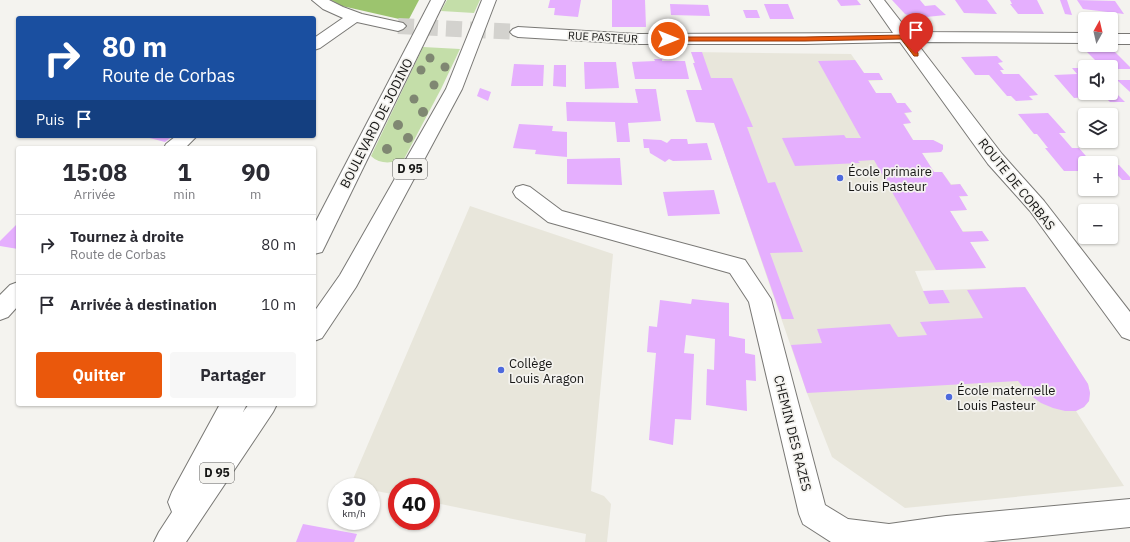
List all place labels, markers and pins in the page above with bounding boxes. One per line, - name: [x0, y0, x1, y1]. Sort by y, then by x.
- pin: [899, 13, 933, 54]
- place label: École primaire Louis Pasteur: [848, 163, 932, 195]
- marker: École primaire Louis Pasteur: [835, 173, 845, 183]
- place label: Collège Louis Aragon: [509, 355, 584, 387]
- marker: Collège Louis Aragon: [496, 365, 506, 375]
- place label: École maternelle Louis Pasteur: [957, 382, 1055, 414]
- marker: École maternelle Louis Pasteur: [944, 392, 954, 402]

